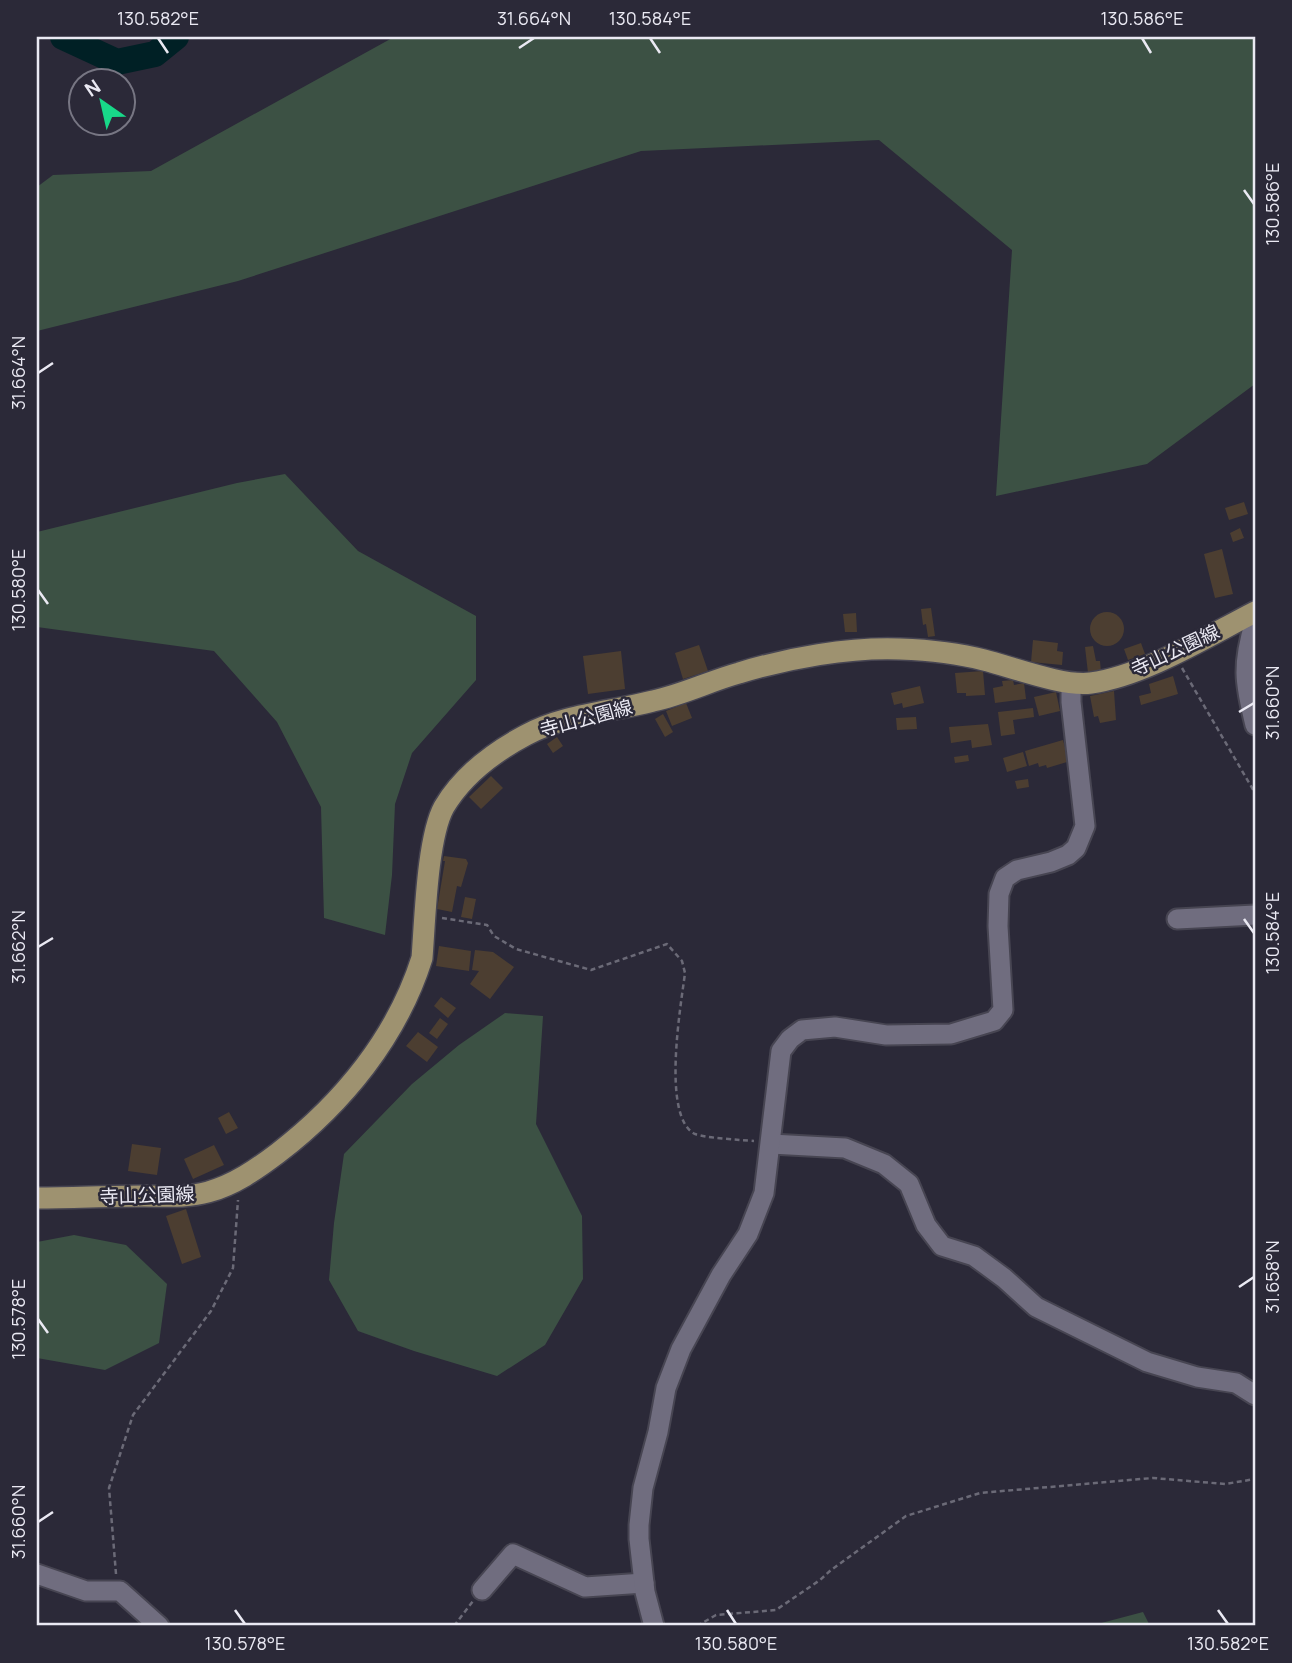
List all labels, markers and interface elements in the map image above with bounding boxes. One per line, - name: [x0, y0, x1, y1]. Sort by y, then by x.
- text: 130.582°E: [117, 6, 199, 30]
- text: 31.664°N: [497, 6, 571, 30]
- text: 130.584°E: [609, 6, 691, 30]
- text: 130.586°E: [1101, 6, 1183, 30]
- north arrow: [66, 66, 136, 136]
- text: N: [80, 73, 105, 103]
- text: 130.586°E: [1260, 163, 1284, 245]
- text: 31.664°N: [6, 336, 30, 410]
- text: 130.580°E: [6, 549, 30, 631]
- street label: 寺山公園線: [1126, 618, 1224, 682]
- text: 31.660°N: [1260, 666, 1284, 740]
- street label: 寺山公園線: [537, 693, 635, 743]
- text: 130.584°E: [1260, 892, 1284, 974]
- text: 31.662°N: [6, 910, 30, 984]
- street label: 寺山公園線: [99, 1180, 195, 1210]
- text: 31.658°N: [1260, 1240, 1284, 1314]
- text: 130.578°E: [6, 1279, 30, 1359]
- text: 31.660°N: [6, 1485, 30, 1559]
- text: 130.578°E: [205, 1631, 285, 1655]
- text: 130.580°E: [695, 1631, 777, 1655]
- text: 130.582°E: [1187, 1631, 1269, 1655]

